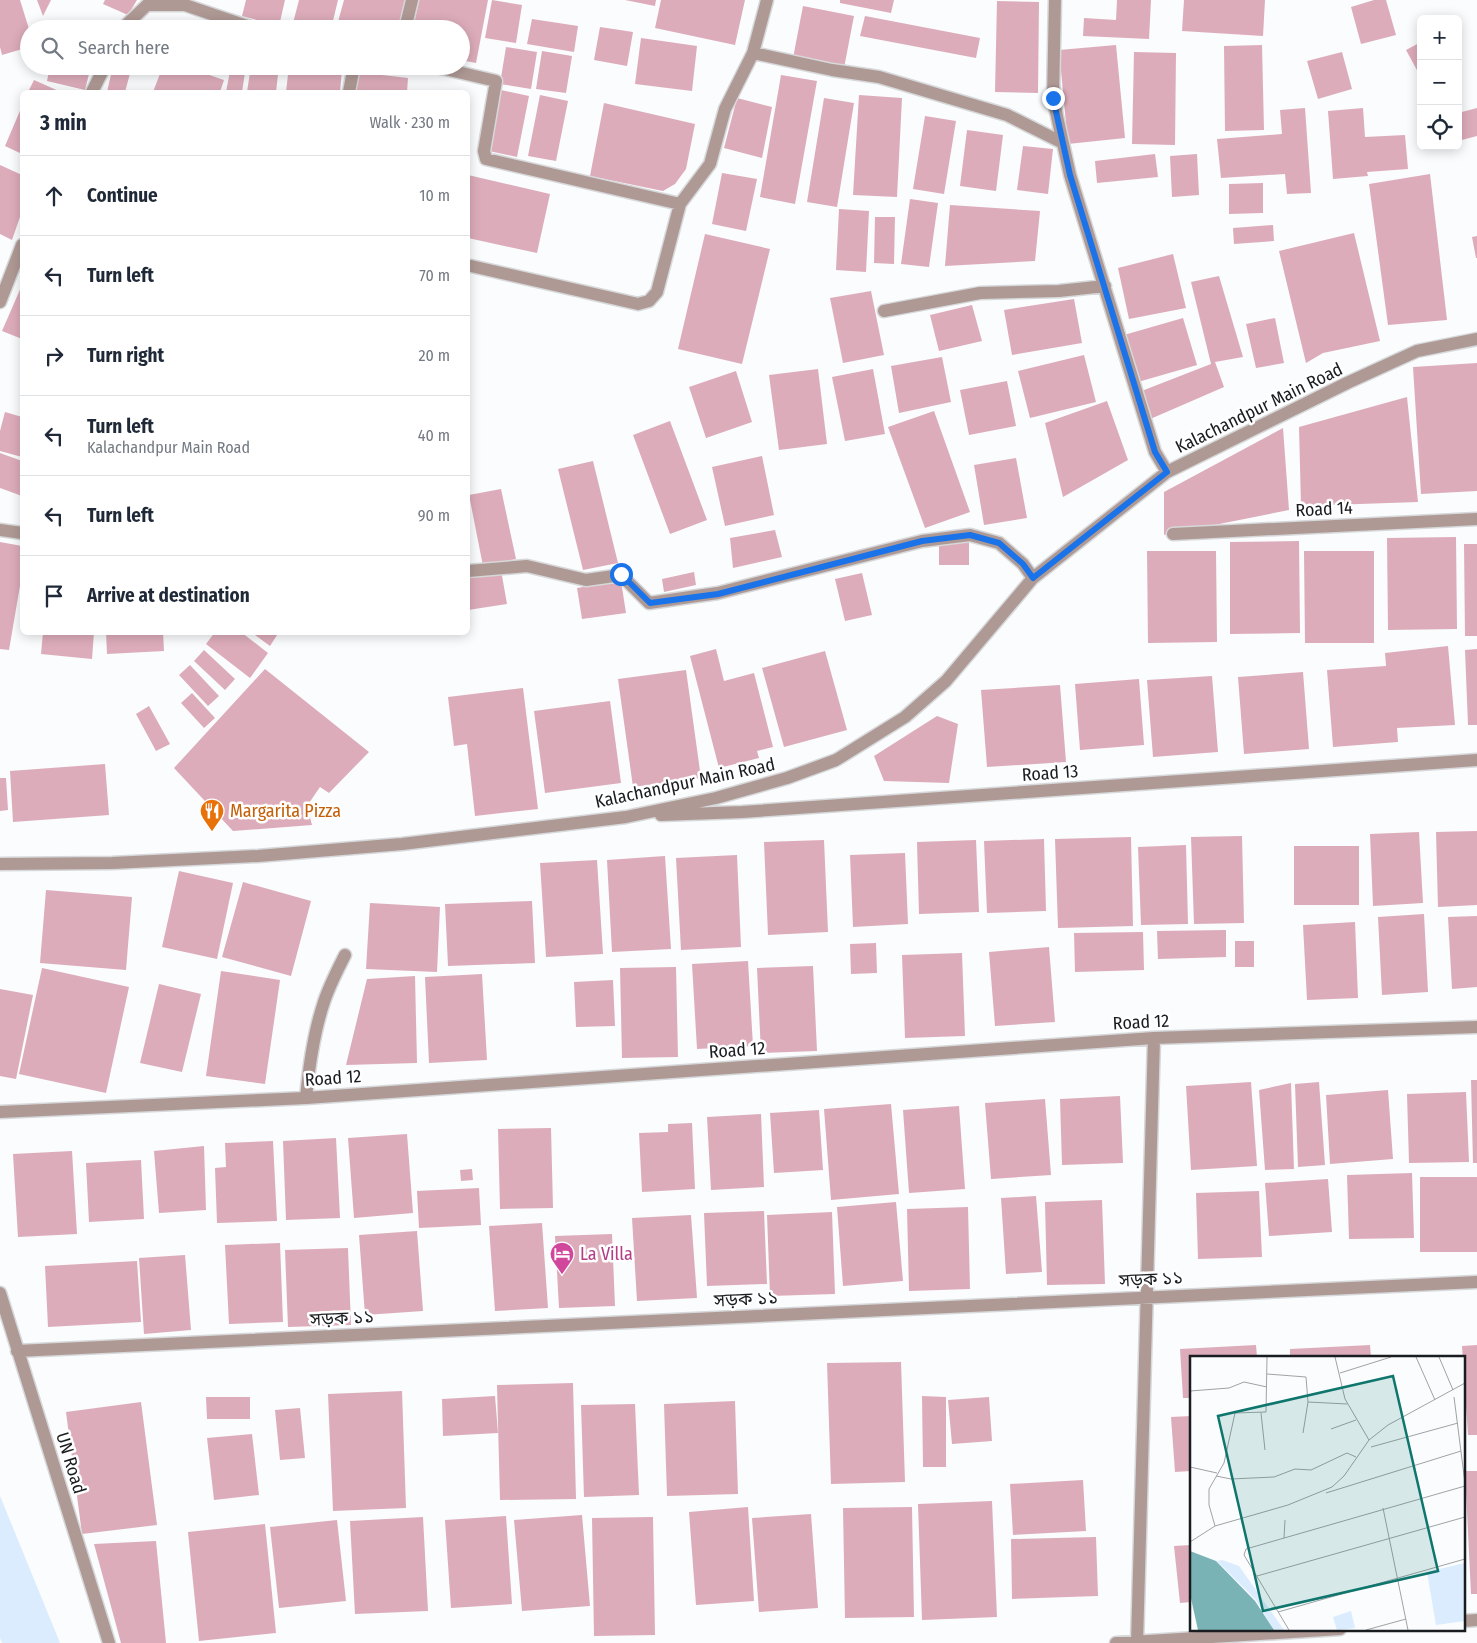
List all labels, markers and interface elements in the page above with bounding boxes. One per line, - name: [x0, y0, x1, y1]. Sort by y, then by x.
- map controls: [1417, 15, 1462, 150]
- button: +: [1417, 15, 1462, 60]
- search box: [20, 20, 470, 75]
- icon: search: [38, 34, 66, 62]
- text: Search here: [78, 36, 170, 59]
- button: −: [1417, 60, 1462, 105]
- route end: [1042, 87, 1065, 110]
- button: locate: [1417, 105, 1462, 150]
- text: 3 min: [40, 110, 87, 136]
- text: Walk · 230 m: [370, 113, 450, 132]
- icon: ahead: [40, 182, 68, 210]
- text: Continue: [87, 184, 158, 207]
- text: 10 m: [419, 186, 450, 205]
- icon: left: [40, 262, 68, 290]
- text: Turn left: [87, 264, 154, 287]
- text: 70 m: [419, 266, 450, 285]
- icon: right: [40, 342, 68, 370]
- text: Turn right: [87, 344, 164, 367]
- text: 20 m: [419, 346, 450, 365]
- street label: Kalachandpur Main Road: [1172, 358, 1346, 458]
- text: Turn left: [87, 415, 154, 438]
- icon: left: [40, 422, 68, 450]
- text: 40 m: [418, 426, 450, 445]
- text: Kalachandpur Main Road: [87, 438, 250, 457]
- street label: Road 14: [1295, 497, 1353, 521]
- icon: left: [40, 502, 68, 530]
- text: Turn left: [87, 504, 154, 527]
- text: 90 m: [418, 506, 450, 525]
- route start: [610, 563, 633, 586]
- icon: arrive: [40, 582, 68, 610]
- text: Arrive at destination: [87, 584, 250, 607]
- street label: Kalachandpur Main Road: [593, 753, 777, 813]
- street label: Road 13: [1021, 760, 1079, 786]
- restaurant icon: Margarita Pizza: [199, 798, 225, 832]
- place label: Margarita Pizza: [230, 800, 341, 822]
- street label: Road 12: [1112, 1010, 1170, 1034]
- street label: Road 12: [708, 1037, 766, 1063]
- street label: Road 12: [304, 1065, 362, 1091]
- hotel icon: La Villa: [549, 1241, 575, 1275]
- place label: La Villa: [580, 1243, 633, 1265]
- street label: সড়ক ১১: [1117, 1266, 1184, 1292]
- street label: সড়ক ১১: [712, 1286, 779, 1312]
- street label: সড়ক ১১: [308, 1305, 375, 1331]
- inset map: [1190, 1356, 1464, 1630]
- street label: UN Road: [51, 1430, 91, 1496]

